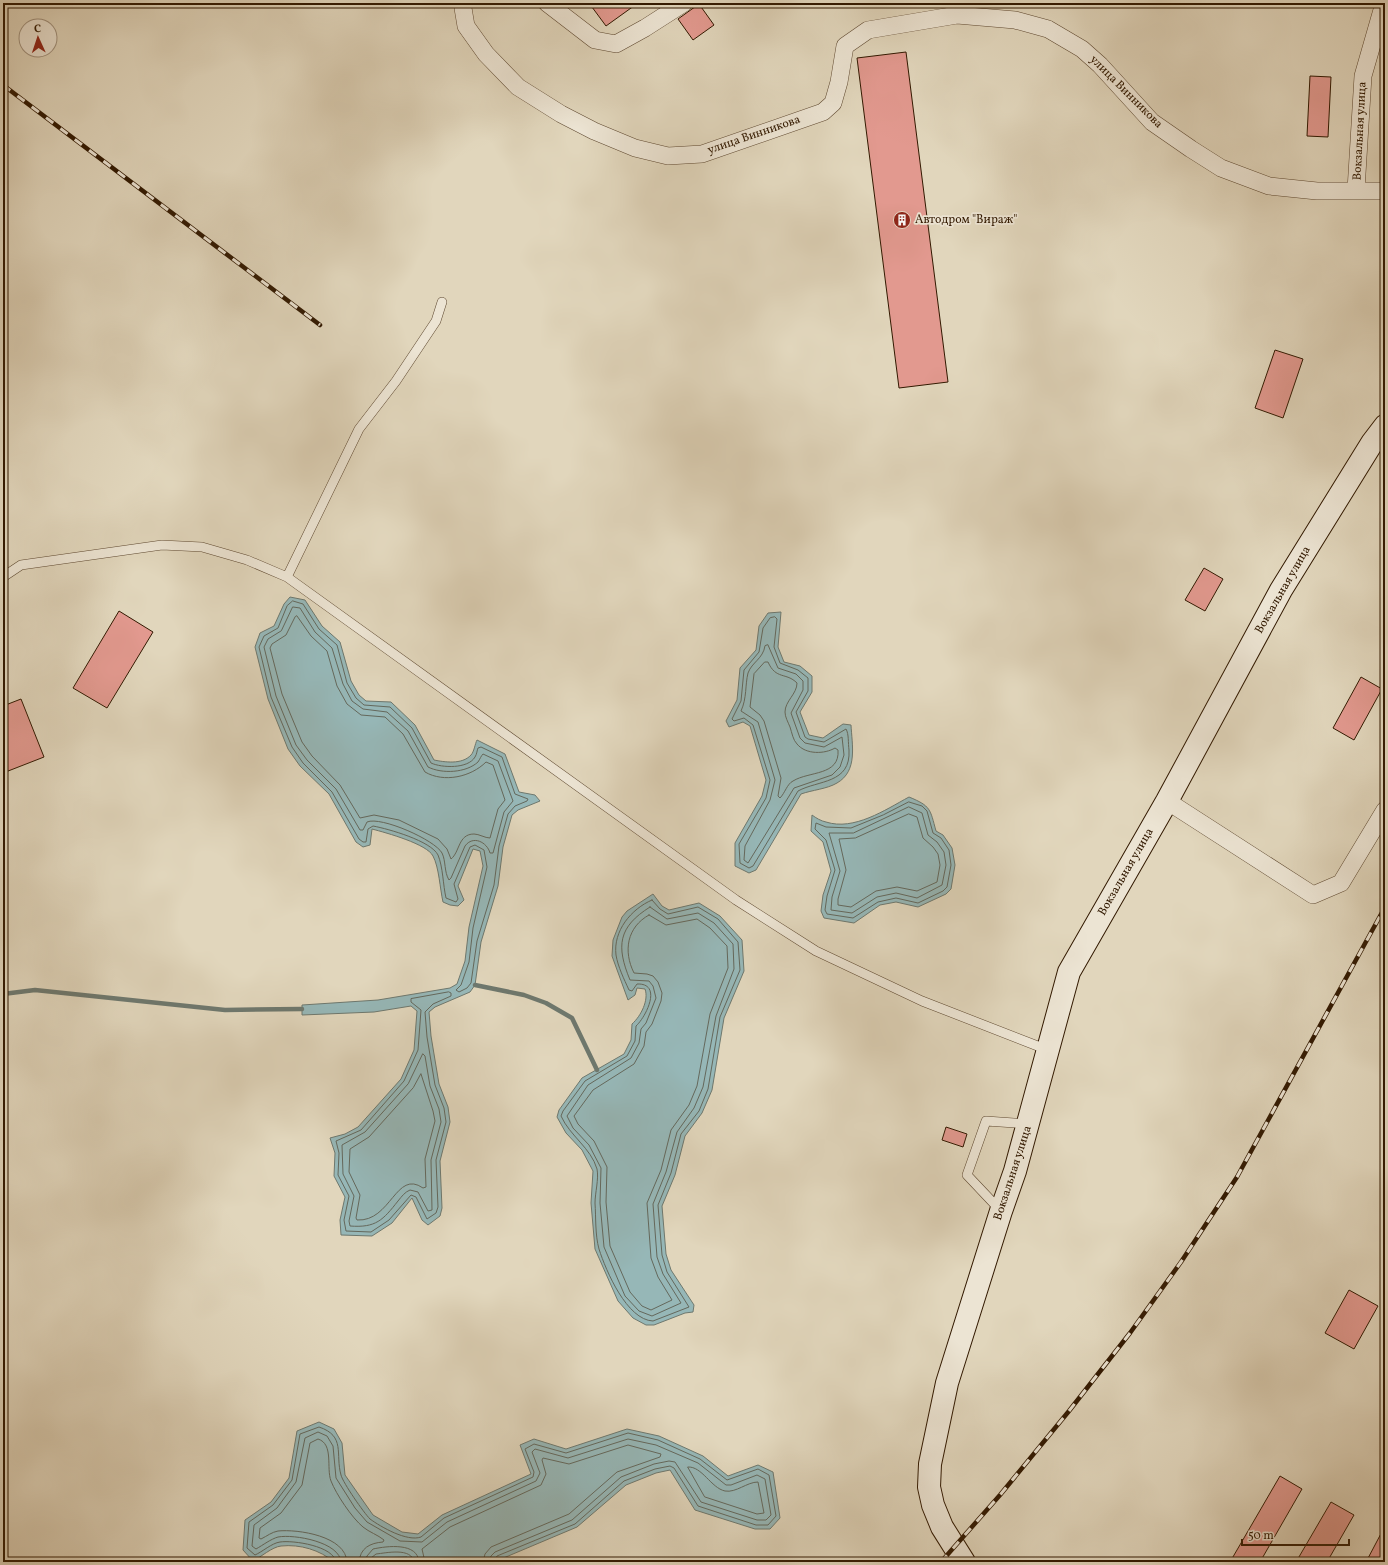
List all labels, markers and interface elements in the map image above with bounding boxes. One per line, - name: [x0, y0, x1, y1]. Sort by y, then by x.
- north arrow: [18, 18, 58, 58]
- text: С: [34, 22, 41, 37]
- street label: улица Винникова: [1086, 52, 1166, 132]
- street label: Вокзальная улица: [1349, 81, 1371, 181]
- street label: улица Винникова: [705, 112, 803, 158]
- building icon: Автодром "Вираж": [892, 210, 912, 230]
- place label: Автодром "Вираж": [915, 212, 1017, 228]
- street label: Вокзальная улица: [1251, 543, 1315, 637]
- street label: Вокзальная улица: [1094, 825, 1158, 919]
- street label: Вокзальная улица: [990, 1124, 1036, 1222]
- scale bar: [1242, 1521, 1349, 1547]
- text: 50 m: [1248, 1528, 1274, 1544]

